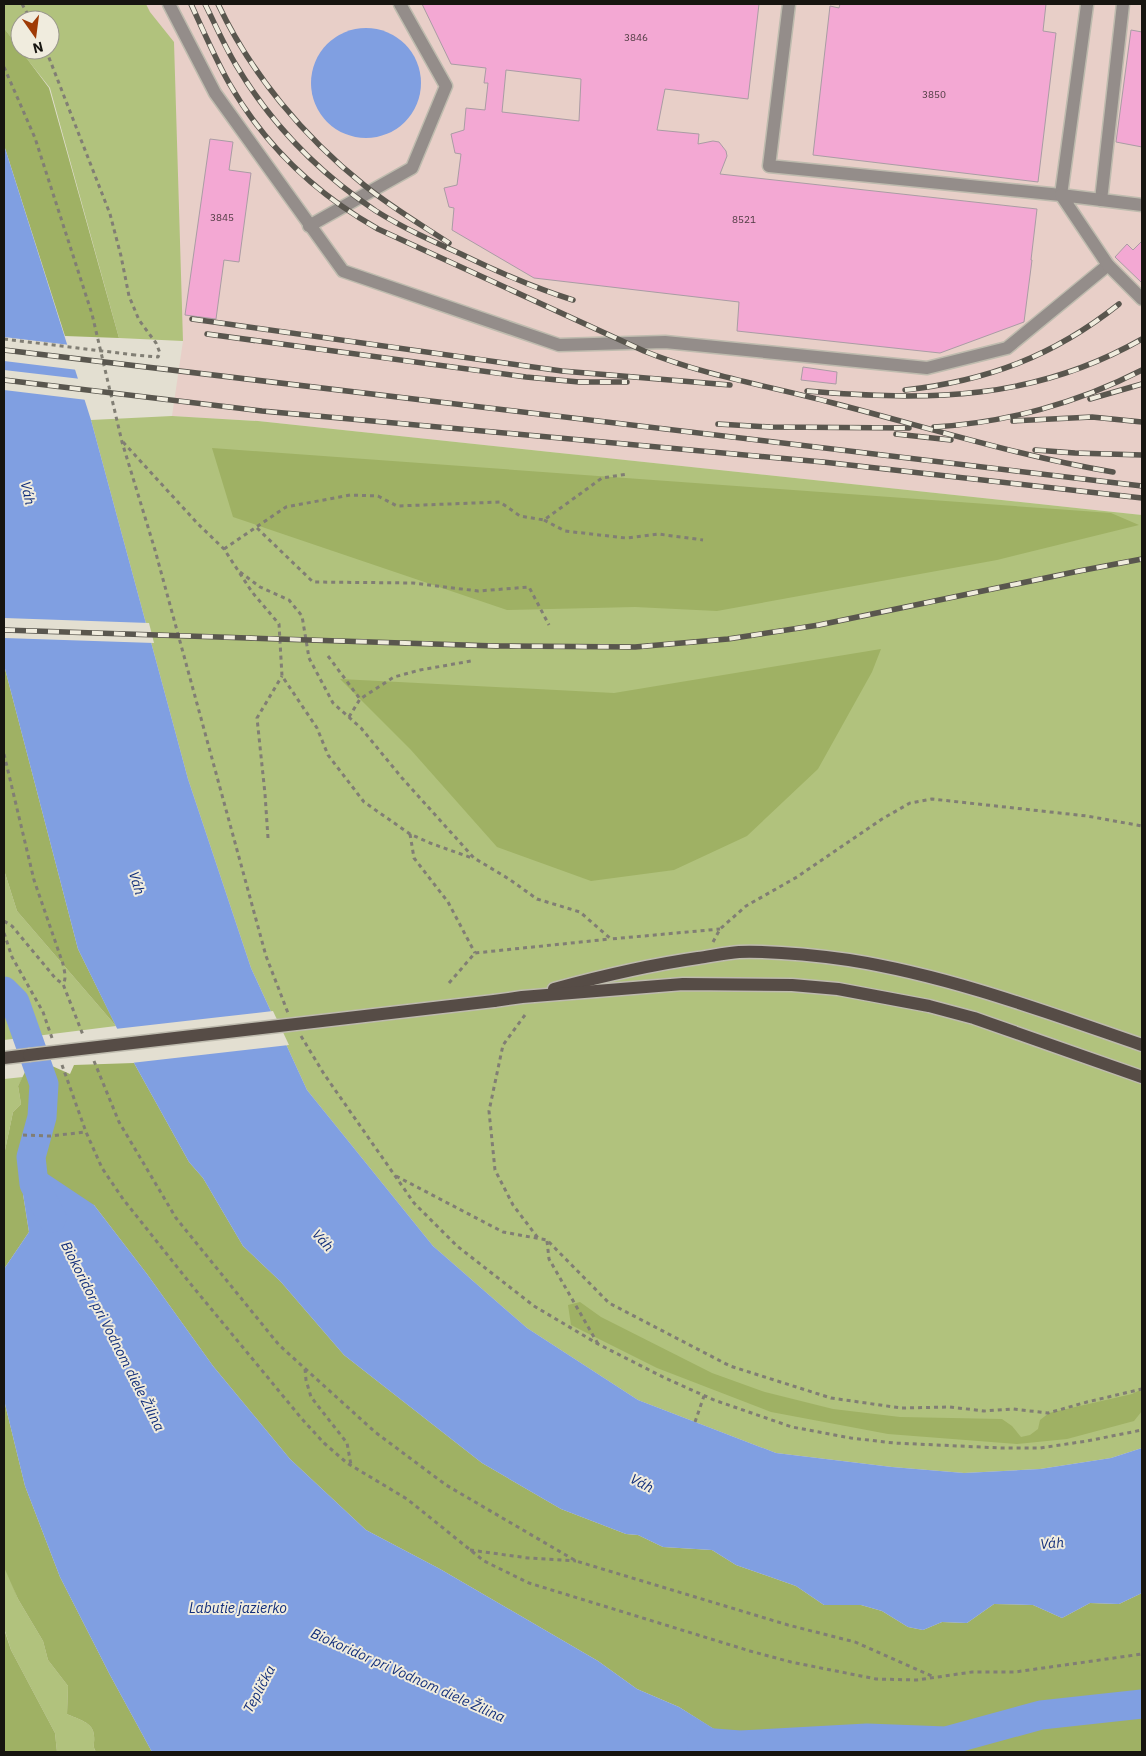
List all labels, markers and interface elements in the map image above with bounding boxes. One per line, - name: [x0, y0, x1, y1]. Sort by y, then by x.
- north arrow: [10, 10, 60, 60]
- house number: 3846: [624, 31, 648, 44]
- text: N: [31, 38, 45, 58]
- house number: 3850: [922, 88, 946, 101]
- house number: 3845: [210, 211, 234, 224]
- house number: 8521: [732, 213, 756, 226]
- water label: Váh: [17, 479, 39, 507]
- water label: Váh: [125, 869, 149, 897]
- water label: Váh: [308, 1225, 338, 1255]
- water label: Biokoridor pri Vodnom diele Žilina: [57, 1238, 170, 1434]
- water label: Váh: [627, 1469, 657, 1497]
- water label: Váh: [1039, 1533, 1065, 1553]
- water label: Labutie jazierko: [189, 1599, 287, 1617]
- water label: Biokoridor pri Vodnom diele Žilina: [308, 1623, 508, 1726]
- water label: Teplička: [239, 1662, 279, 1716]

